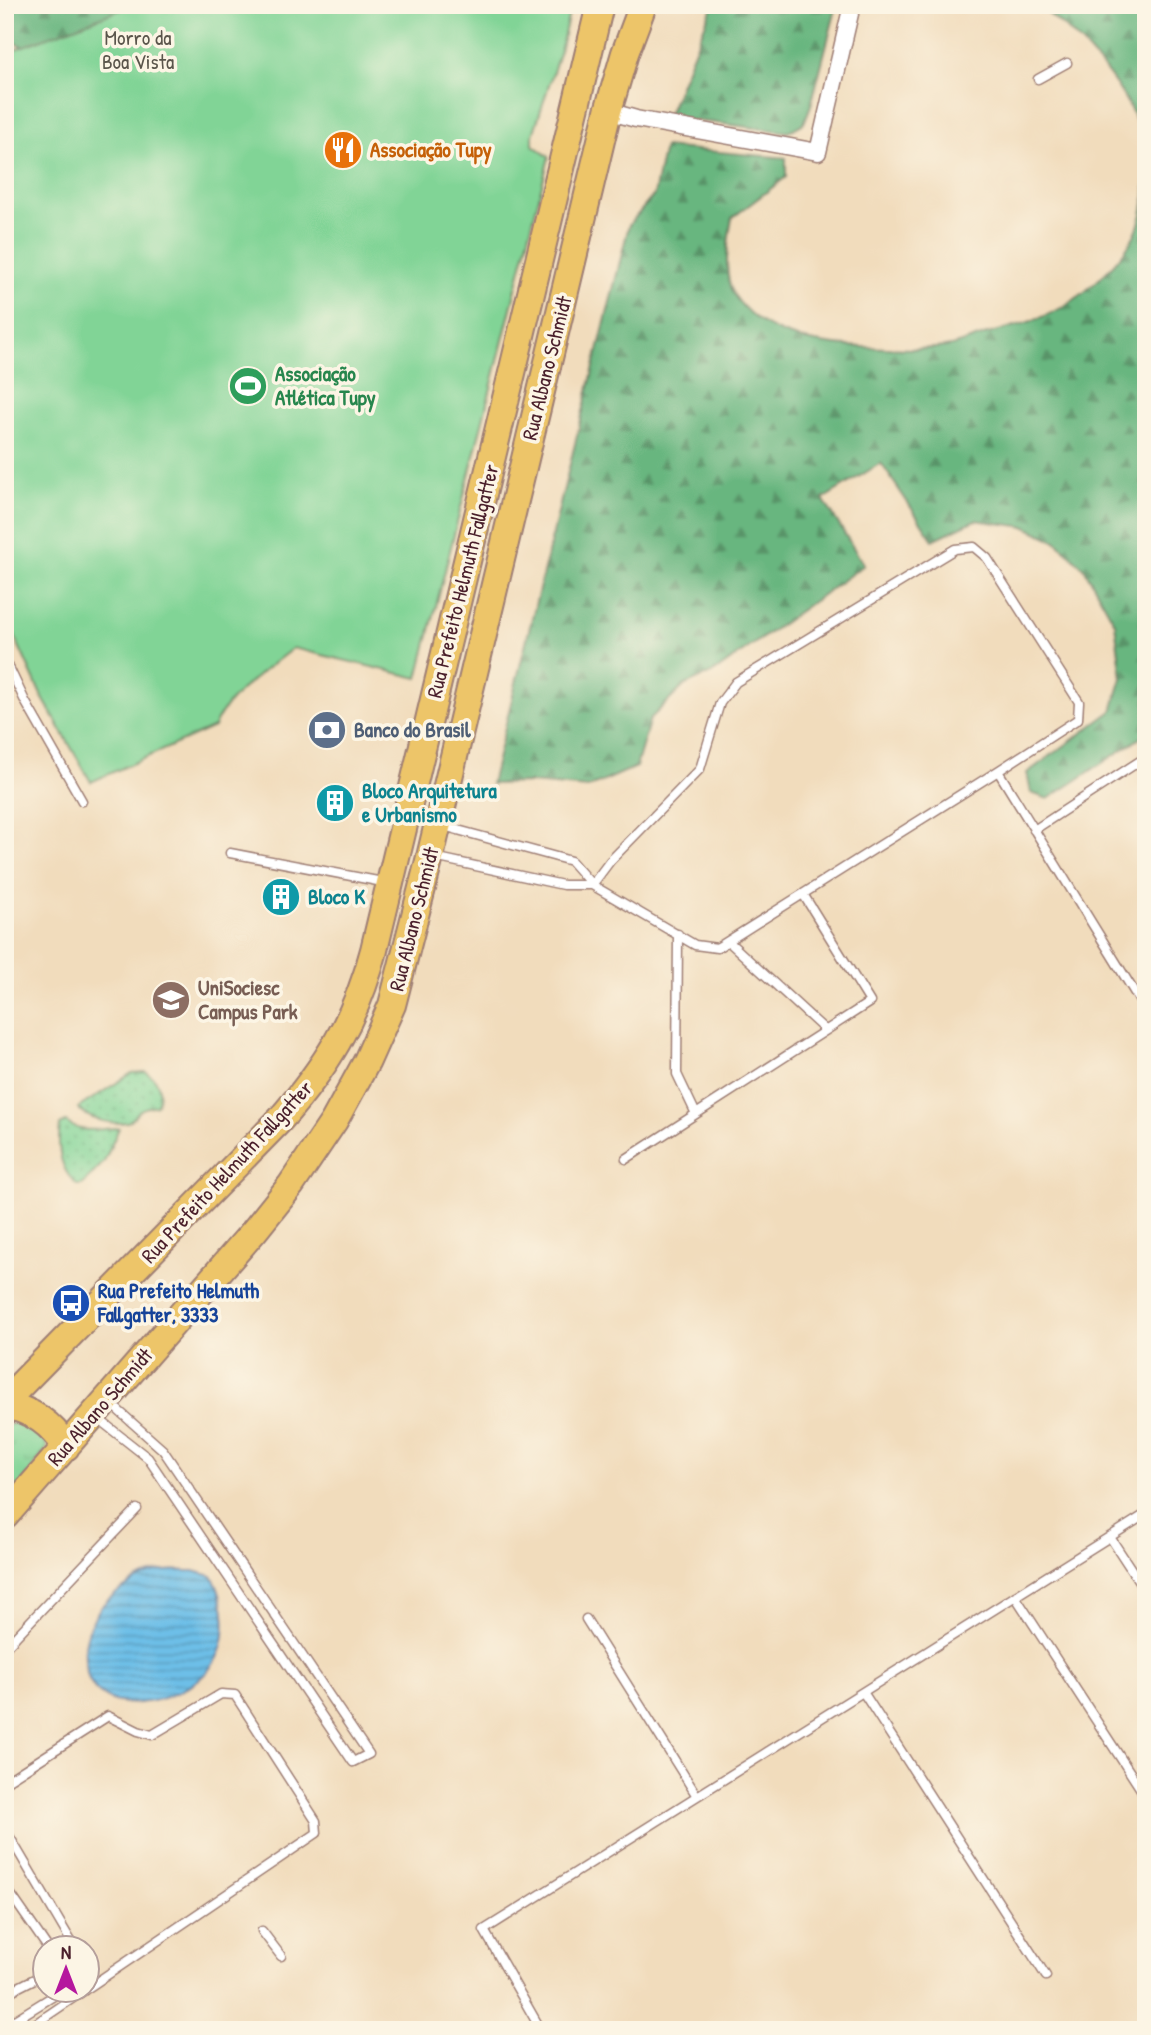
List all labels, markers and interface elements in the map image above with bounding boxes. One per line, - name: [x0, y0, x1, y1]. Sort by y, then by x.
- park label: Morro da Boa Vista: [102, 23, 174, 76]
- restaurant icon: Associação Tupy: [322, 129, 364, 171]
- place label: Associação Tupy: [370, 135, 492, 165]
- street label: Rua Albano Schmidt: [515, 292, 579, 443]
- place label: Associação Atlética Tupy: [275, 359, 376, 413]
- sports icon: Associação Atlética Tupy: [227, 365, 269, 407]
- street label: Rua Prefeito Helmuth Fallgatter: [419, 461, 506, 701]
- bank icon: Banco do Brasil: [306, 709, 348, 751]
- place label: Banco do Brasil: [354, 715, 471, 744]
- place label: Bloco Arquitetura e Urbanismo: [362, 776, 498, 829]
- building icon: Bloco Arquitetura e Urbanismo: [314, 782, 356, 824]
- street label: Rua Albano Schmidt: [382, 843, 446, 994]
- building icon: Bloco K: [260, 876, 302, 918]
- place label: Bloco K: [308, 882, 365, 911]
- place label: UniSociesc Campus Park: [198, 973, 298, 1027]
- school or university icon: UniSociesc Campus Park: [150, 979, 192, 1021]
- street label: Rua Prefeito Helmuth Fallgatter: [134, 1074, 319, 1269]
- place label: Rua Prefeito Helmuth Fallgatter, 3333: [97, 1276, 259, 1330]
- bus stop icon: Rua Prefeito Helmuth Fallgatter, 3333: [50, 1282, 92, 1324]
- street label: Rua Albano Schmidt: [40, 1341, 159, 1472]
- north arrow: [32, 1934, 102, 2004]
- text: N: [61, 1939, 71, 1965]

